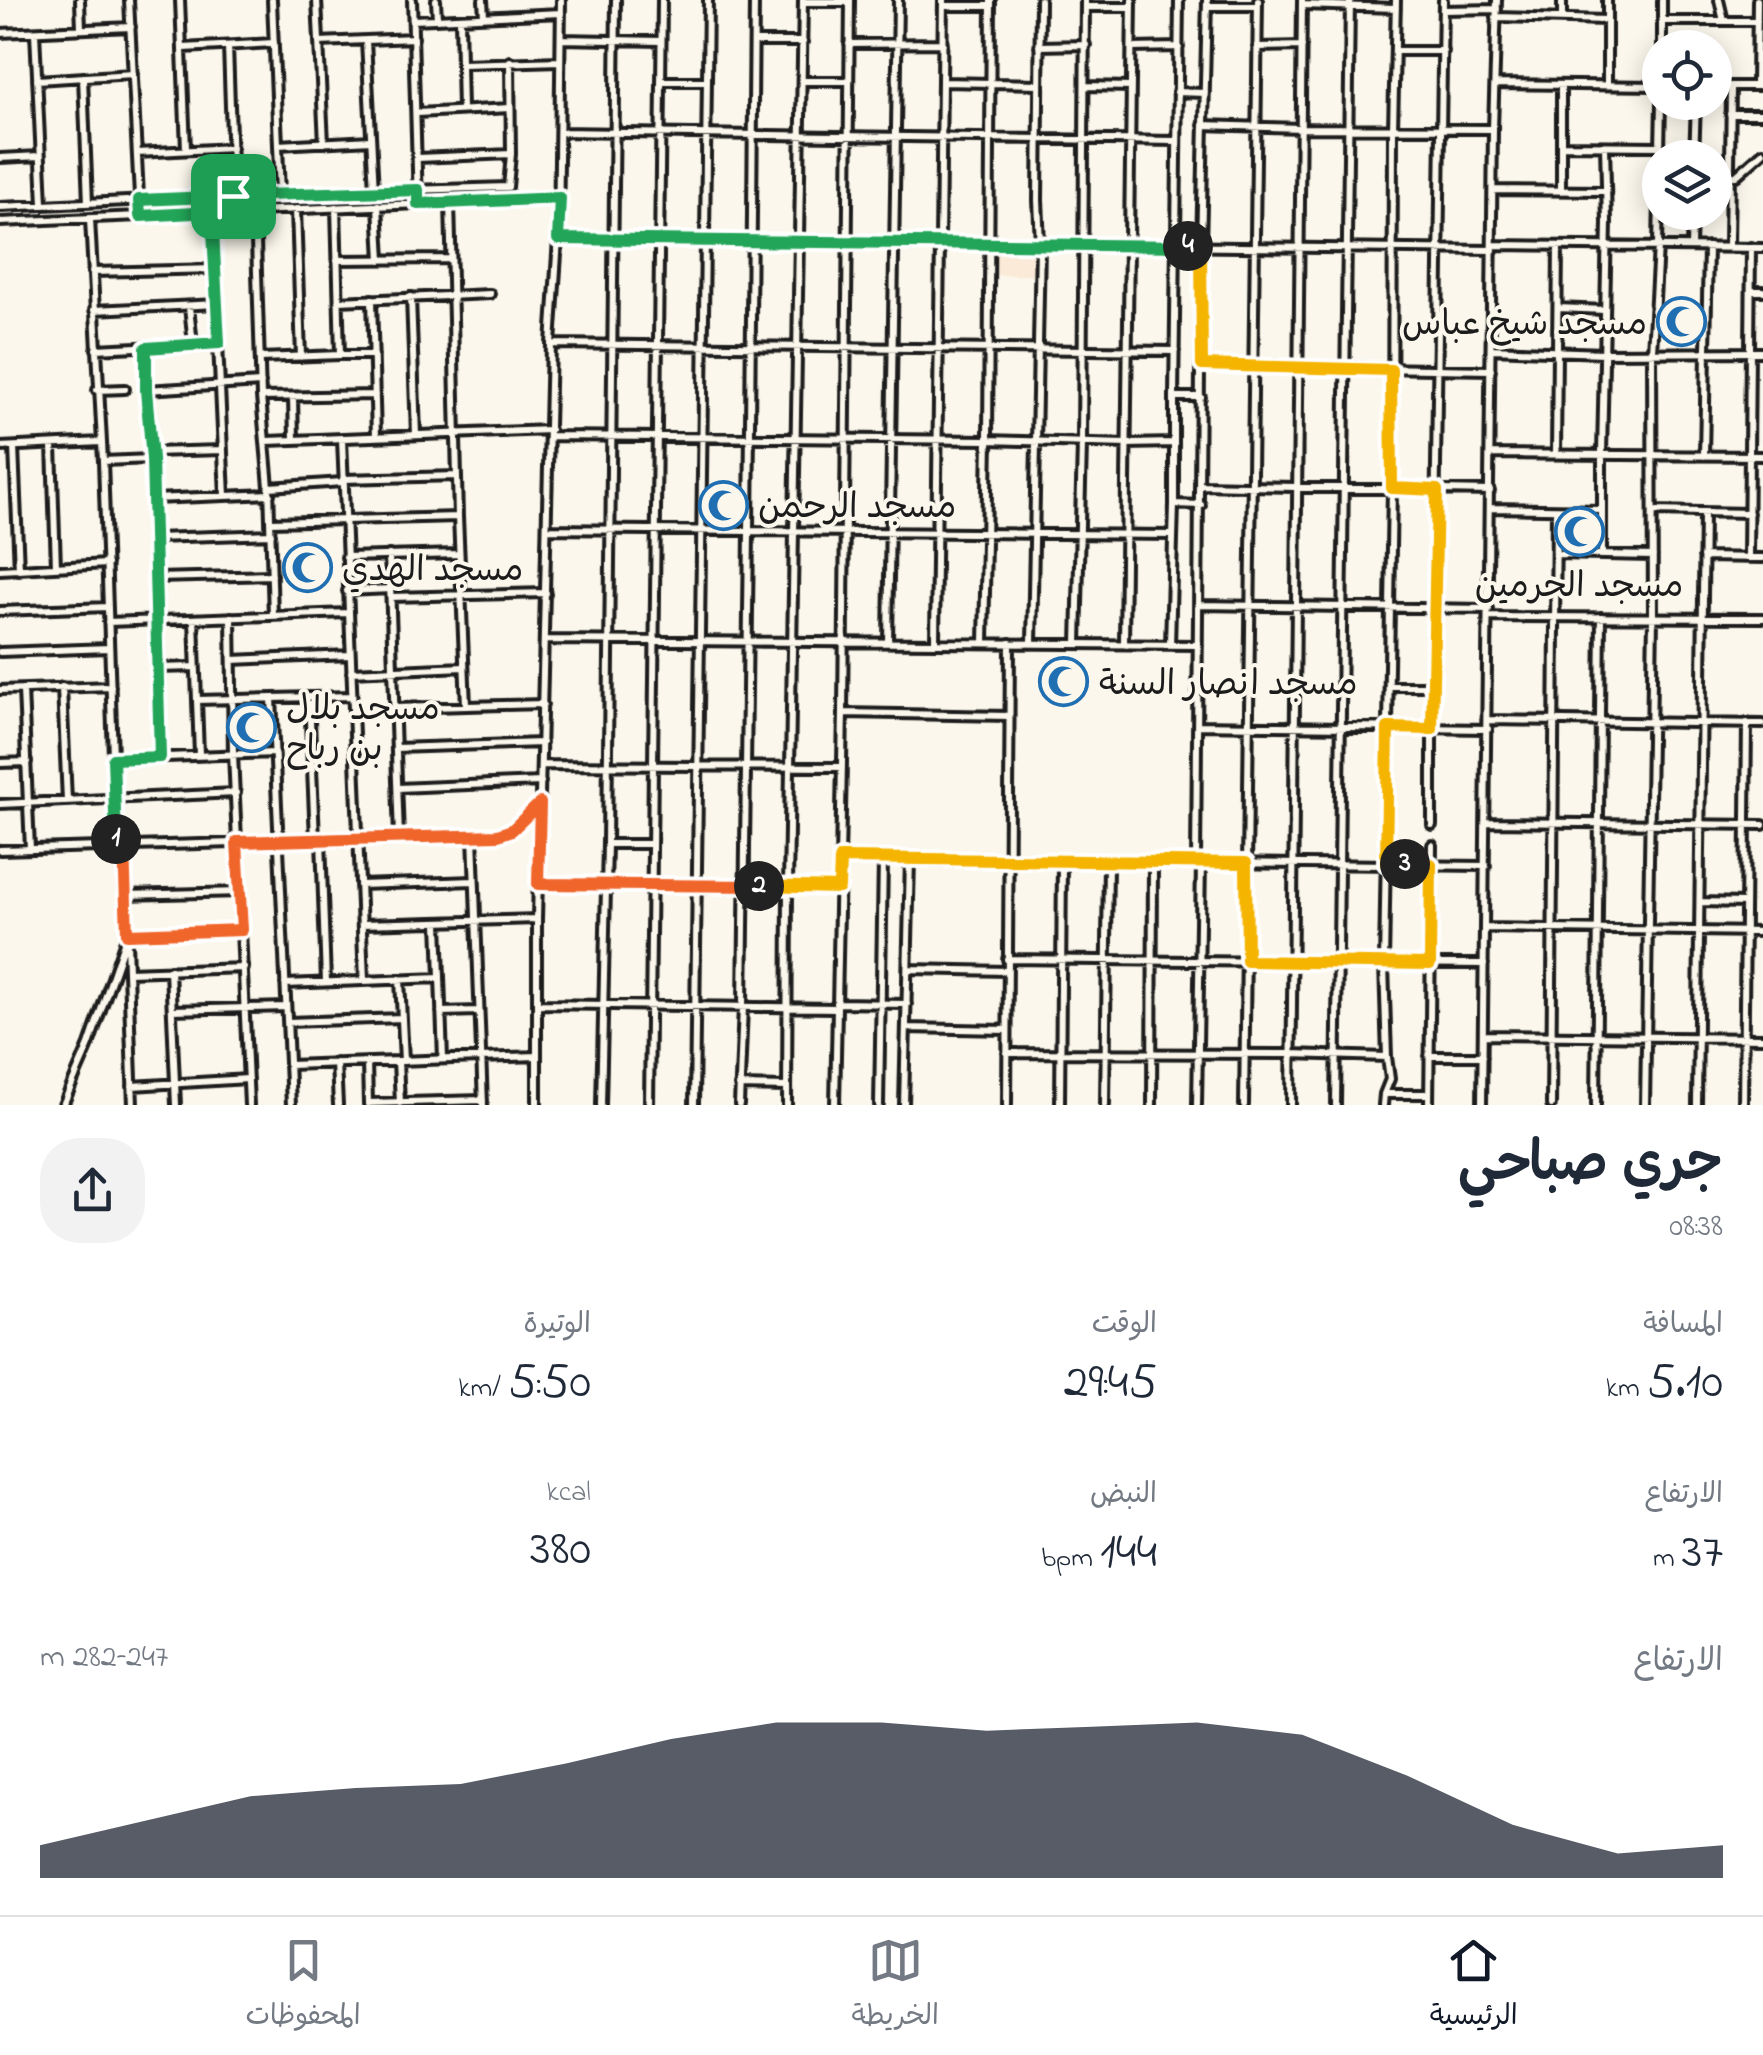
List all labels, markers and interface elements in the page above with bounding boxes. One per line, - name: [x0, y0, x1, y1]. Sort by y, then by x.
- map controls: [1642, 30, 1732, 230]
- button: locate: [1642, 30, 1732, 120]
- button: layers: [1642, 140, 1732, 230]
- pin: [191, 154, 276, 239]
- icon: arrive: [206, 169, 261, 224]
- pin: 4: [1163, 221, 1213, 271]
- text: 4: [1182, 225, 1194, 266]
- mosque icon: مسجد شيخ عباس: [1656, 296, 1708, 348]
- place label: مسجد شيخ عباس: [1402, 300, 1647, 351]
- mosque icon: مسجد الرحمن: [697, 479, 749, 531]
- place label: مسجد الرحمن: [758, 483, 956, 534]
- mosque icon: مسجد الحرمين: [1553, 506, 1605, 558]
- mosque icon: مسجد الهدي: [281, 542, 333, 594]
- place label: مسجد الهدي: [342, 546, 523, 597]
- place label: مسجد الحرمين: [1475, 562, 1683, 613]
- mosque icon: مسجد انصار السنة: [1038, 656, 1090, 708]
- place label: مسجد انصار السنة: [1099, 660, 1358, 711]
- place label: مسجد بلال بن رباح: [286, 685, 440, 776]
- mosque icon: مسجد بلال بن رباح: [225, 701, 277, 753]
- pin: 1: [91, 814, 141, 864]
- text: 1: [112, 818, 120, 859]
- pin: 3: [1380, 839, 1430, 889]
- text: 3: [1399, 843, 1411, 884]
- pin: 2: [734, 861, 784, 911]
- text: 2: [752, 865, 766, 906]
- text: جري صباحي: [1458, 1126, 1723, 1206]
- button: share: [40, 1138, 145, 1243]
- text: 08:38: [1669, 1204, 1723, 1251]
- text: الوتيرة: [523, 1305, 591, 1346]
- text: الوقت: [1092, 1305, 1157, 1346]
- text: المسافة: [1643, 1305, 1723, 1346]
- text: 5:50: [508, 1347, 591, 1420]
- text: 29:45: [1064, 1347, 1157, 1420]
- text: 5.10: [1647, 1347, 1723, 1420]
- text: /km: [458, 1369, 508, 1410]
- text: km: [1606, 1369, 1647, 1410]
- text: kcal: [546, 1473, 591, 1514]
- text: النبض: [1090, 1475, 1157, 1516]
- text: الارتفاع: [1644, 1475, 1723, 1516]
- text: 380: [530, 1514, 591, 1587]
- text: 144: [1100, 1517, 1157, 1590]
- text: 37: [1682, 1517, 1723, 1590]
- text: bpm: [1041, 1539, 1100, 1580]
- text: m: [1653, 1539, 1682, 1580]
- text: 247–282 m: [40, 1635, 168, 1682]
- text: الارتفاع: [1633, 1639, 1723, 1686]
- tab: المحفوظات: [245, 1933, 361, 2039]
- tab: الخريطة: [852, 1933, 939, 2039]
- tab: الرئيسية: [1430, 1933, 1518, 2039]

